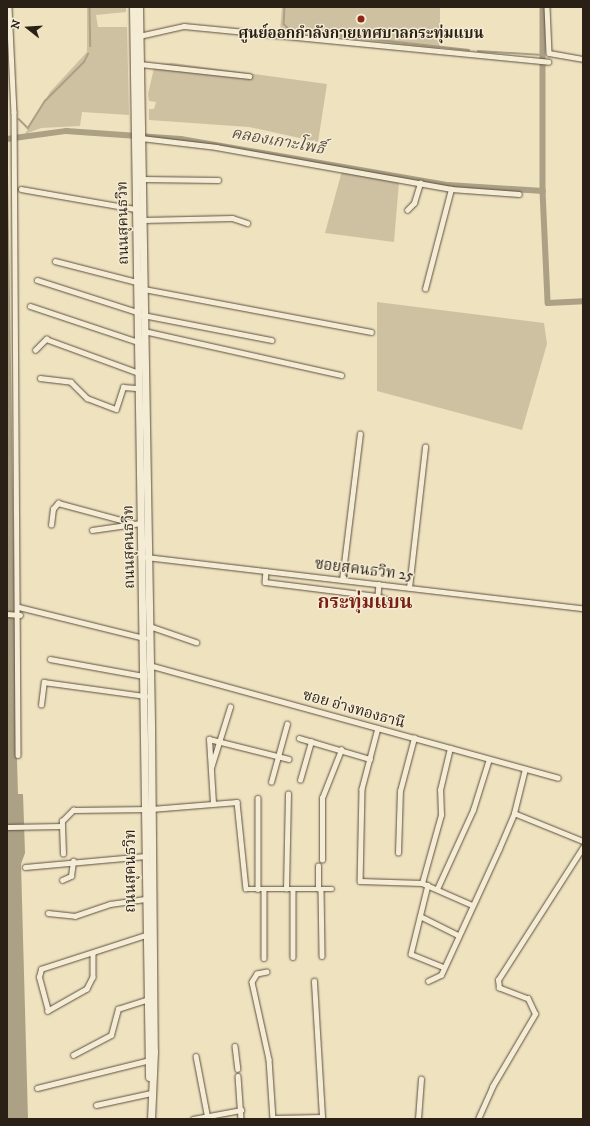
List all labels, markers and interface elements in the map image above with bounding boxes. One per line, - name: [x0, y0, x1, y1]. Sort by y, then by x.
- north arrow: [8, 8, 48, 48]
- marker: ศูนย์ออกกำลังกายเทศบาลกระทุ่มแบน: [356, 14, 366, 24]
- text: N: [9, 18, 25, 31]
- place label: ศูนย์ออกกำลังกายเทศบาลกระทุ่มแบน: [238, 25, 484, 43]
- water label: คลองเกาะโพธิ์: [230, 123, 326, 159]
- street label: ถนนสุคนธวิท: [113, 181, 133, 265]
- street label: ถนนสุคนธวิท: [119, 505, 139, 589]
- street label: ซอยสุคนธวิท 25: [314, 555, 414, 585]
- district label: กระทุ่มแบน: [318, 592, 412, 614]
- street label: ซอย อ่างทองธานี: [301, 686, 407, 732]
- street label: ถนนสุคนธวิท: [122, 829, 140, 913]

